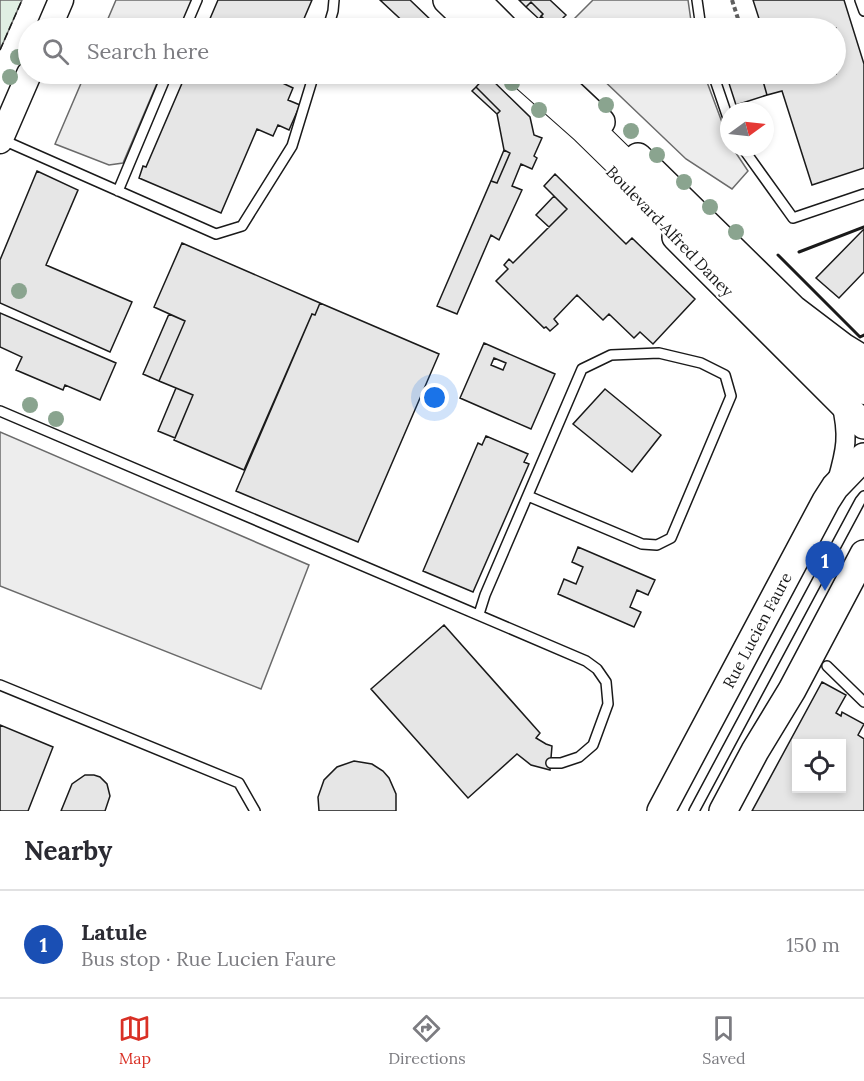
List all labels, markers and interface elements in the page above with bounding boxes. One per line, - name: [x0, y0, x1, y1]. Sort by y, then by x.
- search box: [18, 18, 846, 84]
- icon: search: [39, 35, 72, 68]
- text: Search here: [87, 37, 209, 65]
- north arrow: [720, 102, 774, 156]
- street label: Boulevard Alfred Daney: [602, 161, 738, 301]
- your location: [420, 383, 449, 412]
- pin: 1: [806, 542, 844, 591]
- street label: Rue Lucien Faure: [718, 568, 796, 691]
- map controls: [792, 739, 846, 793]
- button: locate: [792, 739, 846, 793]
- text: Nearby: [24, 834, 112, 867]
- text: Latule: [81, 918, 147, 946]
- text: 1: [39, 932, 48, 957]
- text: 150 m: [786, 932, 840, 957]
- text: Bus stop · Rue Lucien Faure: [81, 946, 336, 971]
- tab: Map: [118, 1012, 151, 1068]
- tab: Directions: [388, 1012, 466, 1068]
- tab: Saved: [702, 1012, 746, 1068]

